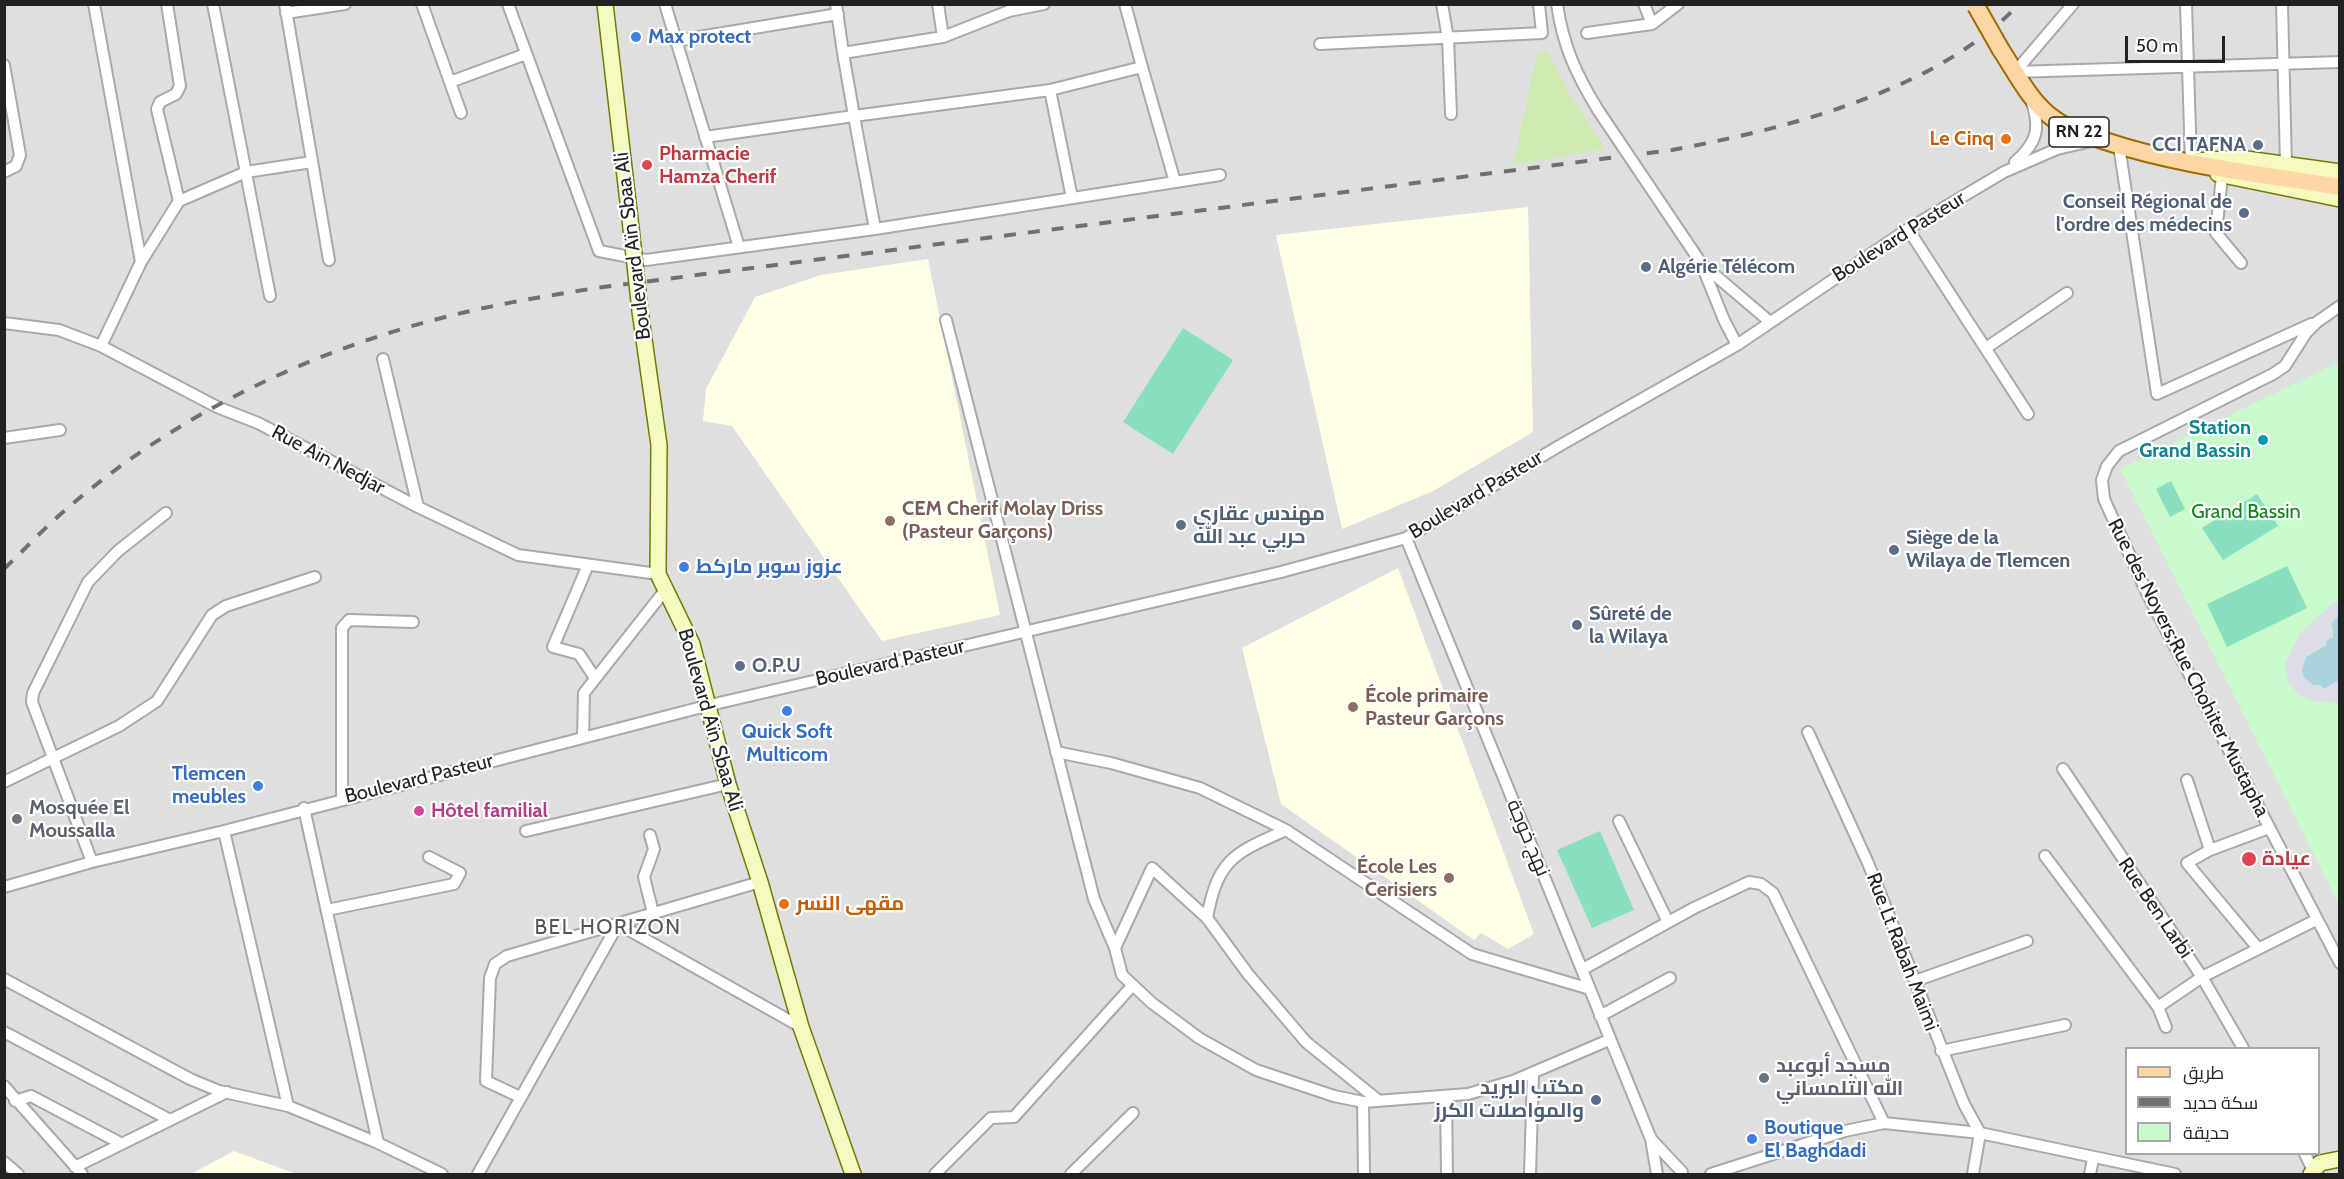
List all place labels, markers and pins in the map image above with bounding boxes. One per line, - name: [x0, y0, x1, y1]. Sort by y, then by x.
- place label: Max protect: [648, 25, 751, 49]
- marker: Max protect: [629, 30, 643, 44]
- place label: Le Cinq: [1929, 127, 1994, 151]
- marker: Le Cinq: [1999, 132, 2013, 146]
- place label: CCI TAFNA: [2152, 133, 2246, 157]
- marker: CCI TAFNA: [2251, 138, 2265, 152]
- place label: Pharmacie Hamza Cherif: [659, 142, 776, 189]
- marker: Pharmacie Hamza Cherif: [640, 158, 654, 172]
- place label: Conseil Régional de l'ordre des médecins: [2056, 190, 2232, 237]
- marker: Conseil Régional de l'ordre des médecins: [2237, 206, 2251, 220]
- place label: Algérie Télécom: [1658, 255, 1795, 279]
- marker: Algérie Télécom: [1639, 260, 1653, 274]
- place label: Station Grand Bassin: [2139, 416, 2251, 463]
- marker: Station Grand Bassin: [2256, 433, 2270, 447]
- place label: CEM Cherif Molay Driss (Pasteur Garçons): [902, 497, 1103, 544]
- place label: مهندس عقاري حربي عبد الله: [1193, 502, 1325, 549]
- marker: CEM Cherif Molay Driss (Pasteur Garçons): [883, 514, 897, 528]
- marker: مهندس عقاري حربي عبد الله: [1174, 518, 1188, 532]
- place label: Siège de la Wilaya de Tlemcen: [1906, 526, 2070, 573]
- marker: Siège de la Wilaya de Tlemcen: [1887, 543, 1901, 557]
- place label: عزوز سوبر ماركط: [696, 555, 842, 579]
- marker: عزوز سوبر ماركط: [677, 560, 691, 574]
- place label: Sûreté de la Wilaya: [1589, 602, 1672, 649]
- marker: Sûreté de la Wilaya: [1570, 618, 1584, 632]
- place label: O.P.U: [752, 654, 801, 678]
- marker: O.P.U: [733, 659, 747, 673]
- place label: École primaire Pasteur Garçons: [1365, 684, 1504, 731]
- marker: École primaire Pasteur Garçons: [1346, 700, 1360, 714]
- marker: Quick Soft Multicom: [780, 704, 794, 718]
- place label: Quick Soft Multicom: [742, 720, 832, 767]
- place label: Tlemcen meubles: [172, 762, 246, 809]
- marker: Tlemcen meubles: [251, 779, 265, 793]
- place label: Mosquée El Moussalla: [29, 796, 129, 843]
- place label: Hôtel familial: [431, 799, 548, 823]
- marker: Hôtel familial: [412, 804, 426, 818]
- marker: Mosquée El Moussalla: [10, 812, 24, 826]
- place label: عيادة: [2262, 847, 2311, 871]
- marker: عيادة: [2240, 850, 2258, 868]
- place label: École Les Cerisiers: [1357, 855, 1437, 902]
- marker: École Les Cerisiers: [1442, 871, 1456, 885]
- place label: مقهى النسر: [796, 892, 904, 916]
- marker: مقهى النسر: [777, 897, 791, 911]
- place label: مسجد أبوعبد الله التلمساني: [1776, 1054, 1903, 1101]
- marker: مسجد أبوعبد الله التلمساني: [1757, 1071, 1771, 1085]
- place label: مكتب البريد والمواصلات الكرز: [1434, 1076, 1584, 1123]
- marker: مكتب البريد والمواصلات الكرز: [1589, 1093, 1603, 1107]
- place label: Boutique El Baghdadi: [1764, 1116, 1866, 1163]
- marker: Boutique El Baghdadi: [1745, 1132, 1759, 1146]

